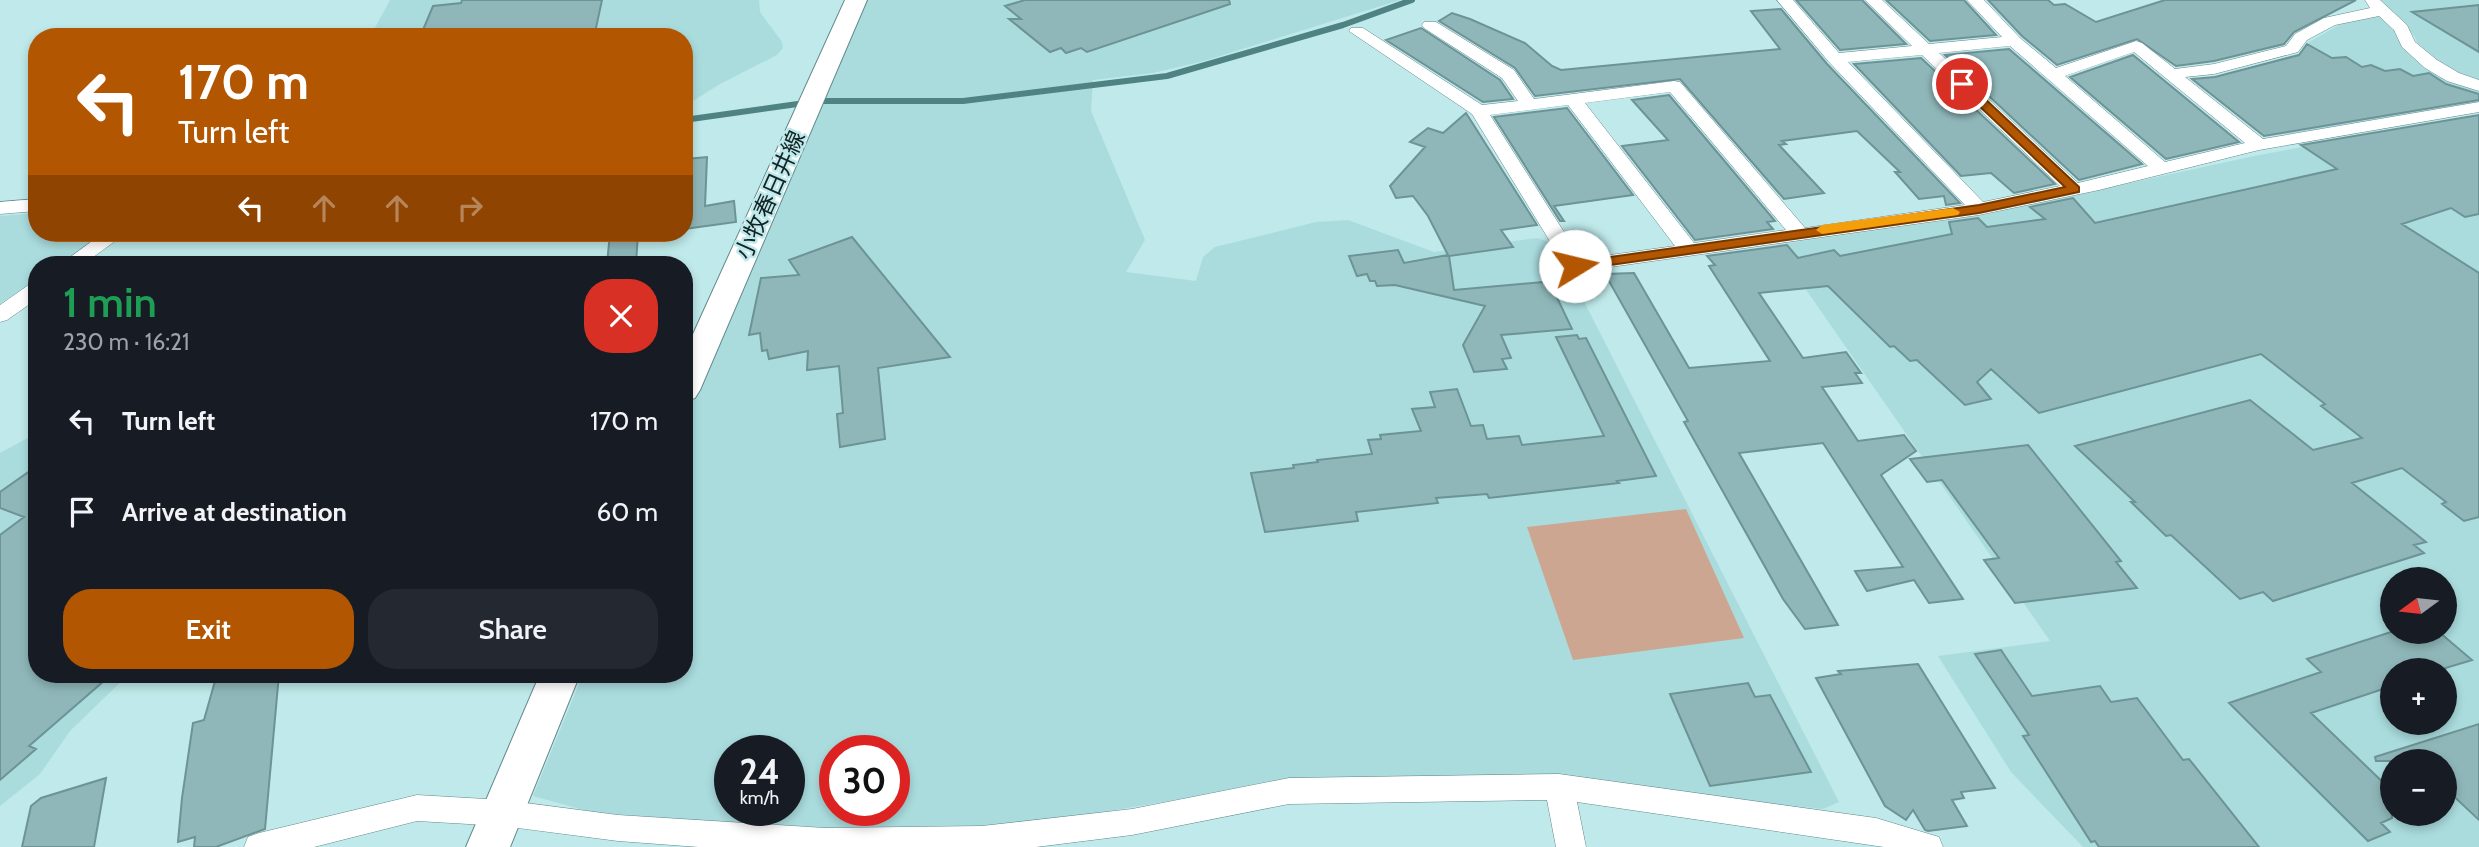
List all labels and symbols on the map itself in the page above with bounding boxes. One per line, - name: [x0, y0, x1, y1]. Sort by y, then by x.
- pin: [1932, 54, 1992, 114]
- street label: 小牧春日井線: [729, 126, 811, 264]
- position arrow: [1538, 229, 1612, 303]
- north arrow: [2380, 567, 2457, 644]
- speed limit sign: 30: [819, 735, 910, 826]

